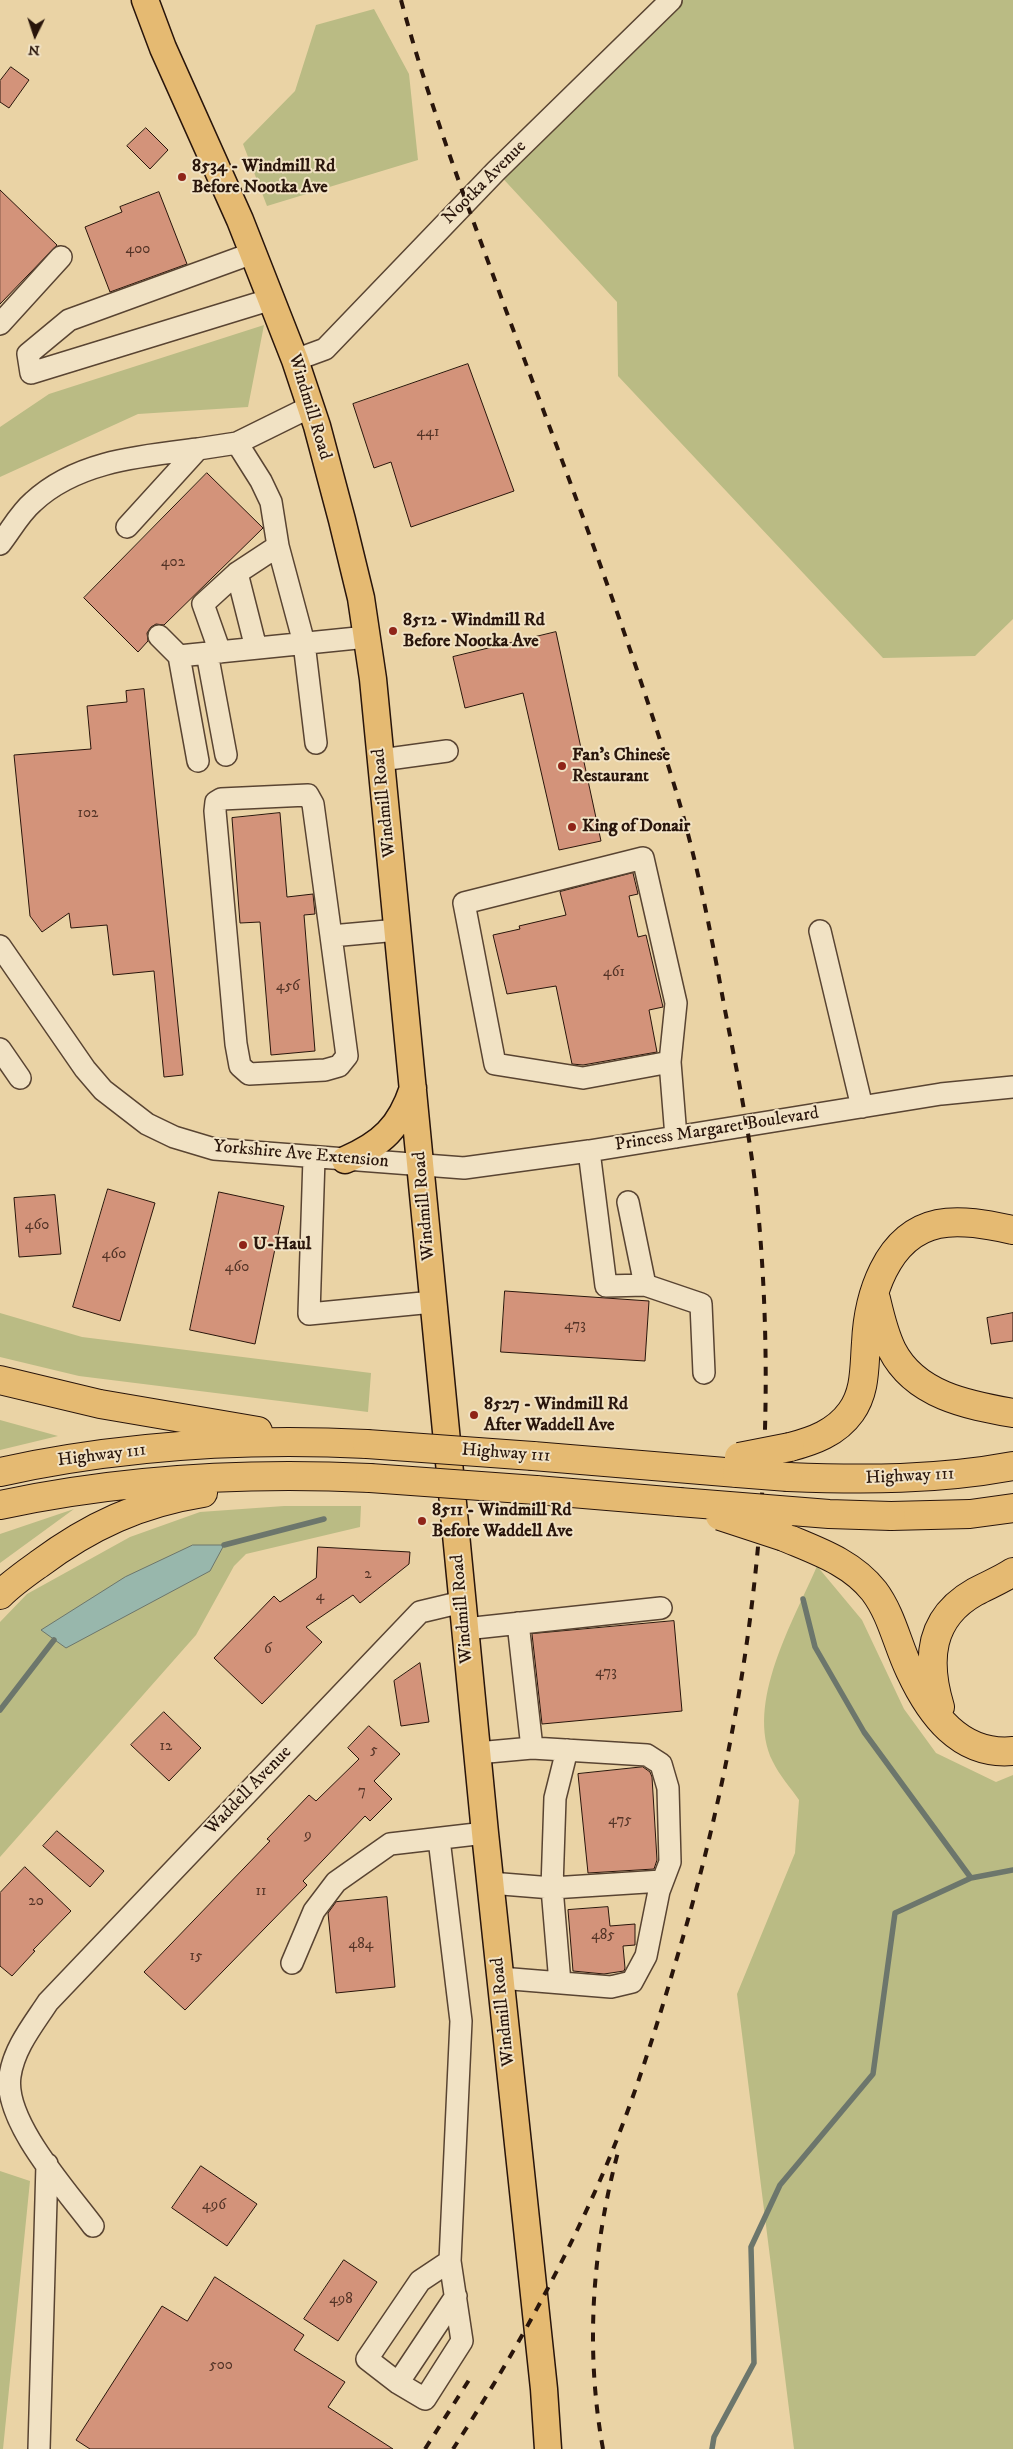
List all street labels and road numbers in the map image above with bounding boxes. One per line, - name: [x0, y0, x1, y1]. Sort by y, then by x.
- street label: Nootka Avenue: [438, 136, 532, 230]
- street label: Windmill Road: [283, 351, 335, 463]
- street label: Windmill Road: [369, 747, 401, 859]
- street label: Princess Margaret Boulevard: [614, 1103, 820, 1157]
- street label: Yorkshire Ave Extension: [212, 1137, 390, 1173]
- street label: Windmill Road: [409, 1150, 441, 1262]
- street label: Highway 111: [56, 1440, 148, 1472]
- street label: Highway 111: [461, 1440, 551, 1468]
- street label: Highway 111: [865, 1464, 955, 1490]
- street label: Windmill Road: [447, 1553, 479, 1665]
- street label: Waddell Avenue: [201, 1742, 297, 1840]
- street label: Windmill Road: [488, 1956, 520, 2068]

